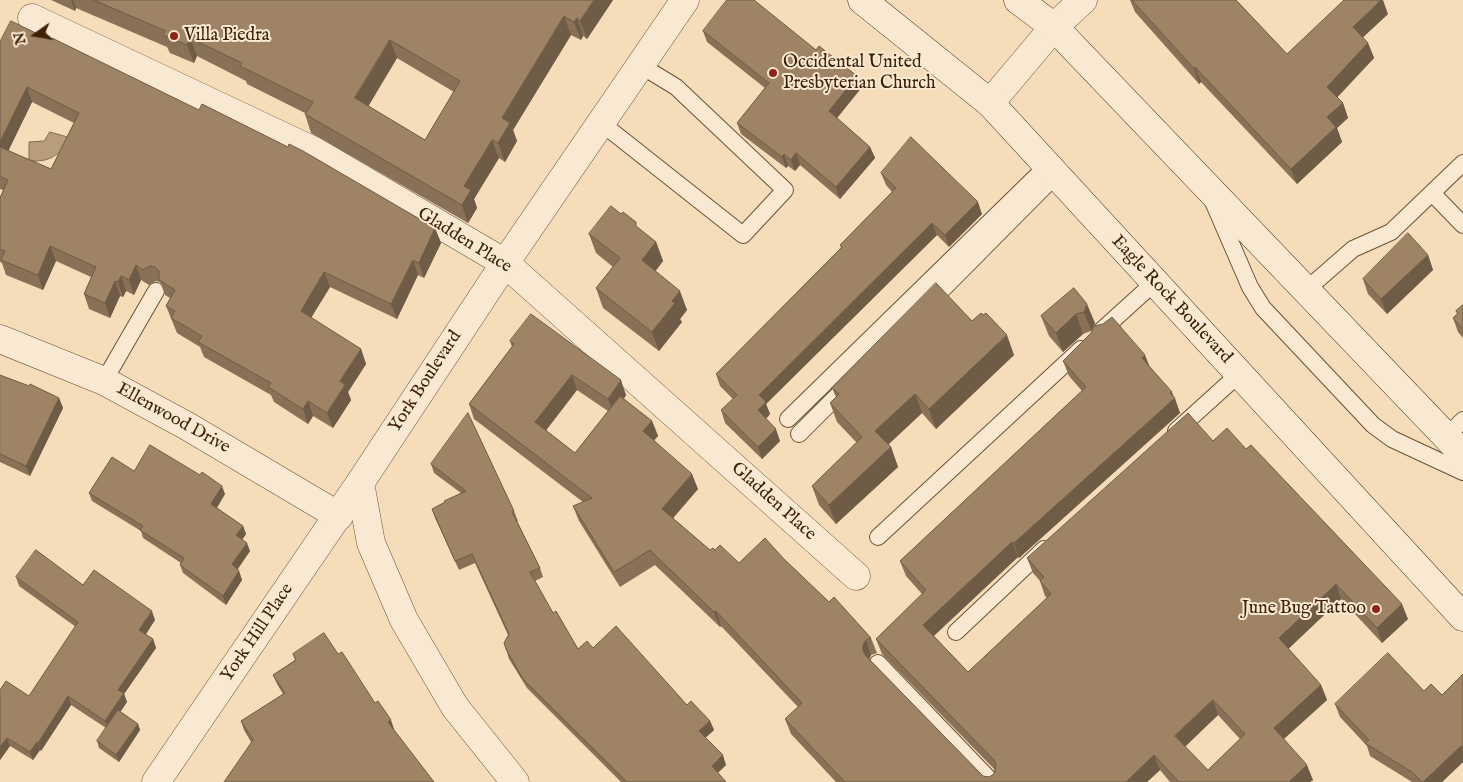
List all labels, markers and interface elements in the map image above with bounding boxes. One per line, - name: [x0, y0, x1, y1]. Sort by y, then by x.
- north arrow: [10, 10, 60, 60]
- place label: Villa Piedra: [184, 25, 270, 47]
- text: N: [10, 30, 31, 46]
- marker: Villa Piedra: [168, 30, 180, 42]
- place label: Occidental United Presbyterian Church: [783, 52, 936, 94]
- marker: Occidental United Presbyterian Church: [767, 67, 779, 79]
- street label: Gladden Place: [413, 203, 515, 279]
- street label: Eagle Rock Boulevard: [1106, 231, 1236, 369]
- street label: York Boulevard: [385, 327, 467, 437]
- street label: Ellenwood Drive: [112, 379, 234, 459]
- street label: Gladden Place: [726, 458, 820, 546]
- street label: York Hill Place: [217, 580, 299, 686]
- place label: June Bug Tattoo: [1242, 598, 1366, 620]
- marker: June Bug Tattoo: [1370, 603, 1382, 615]

